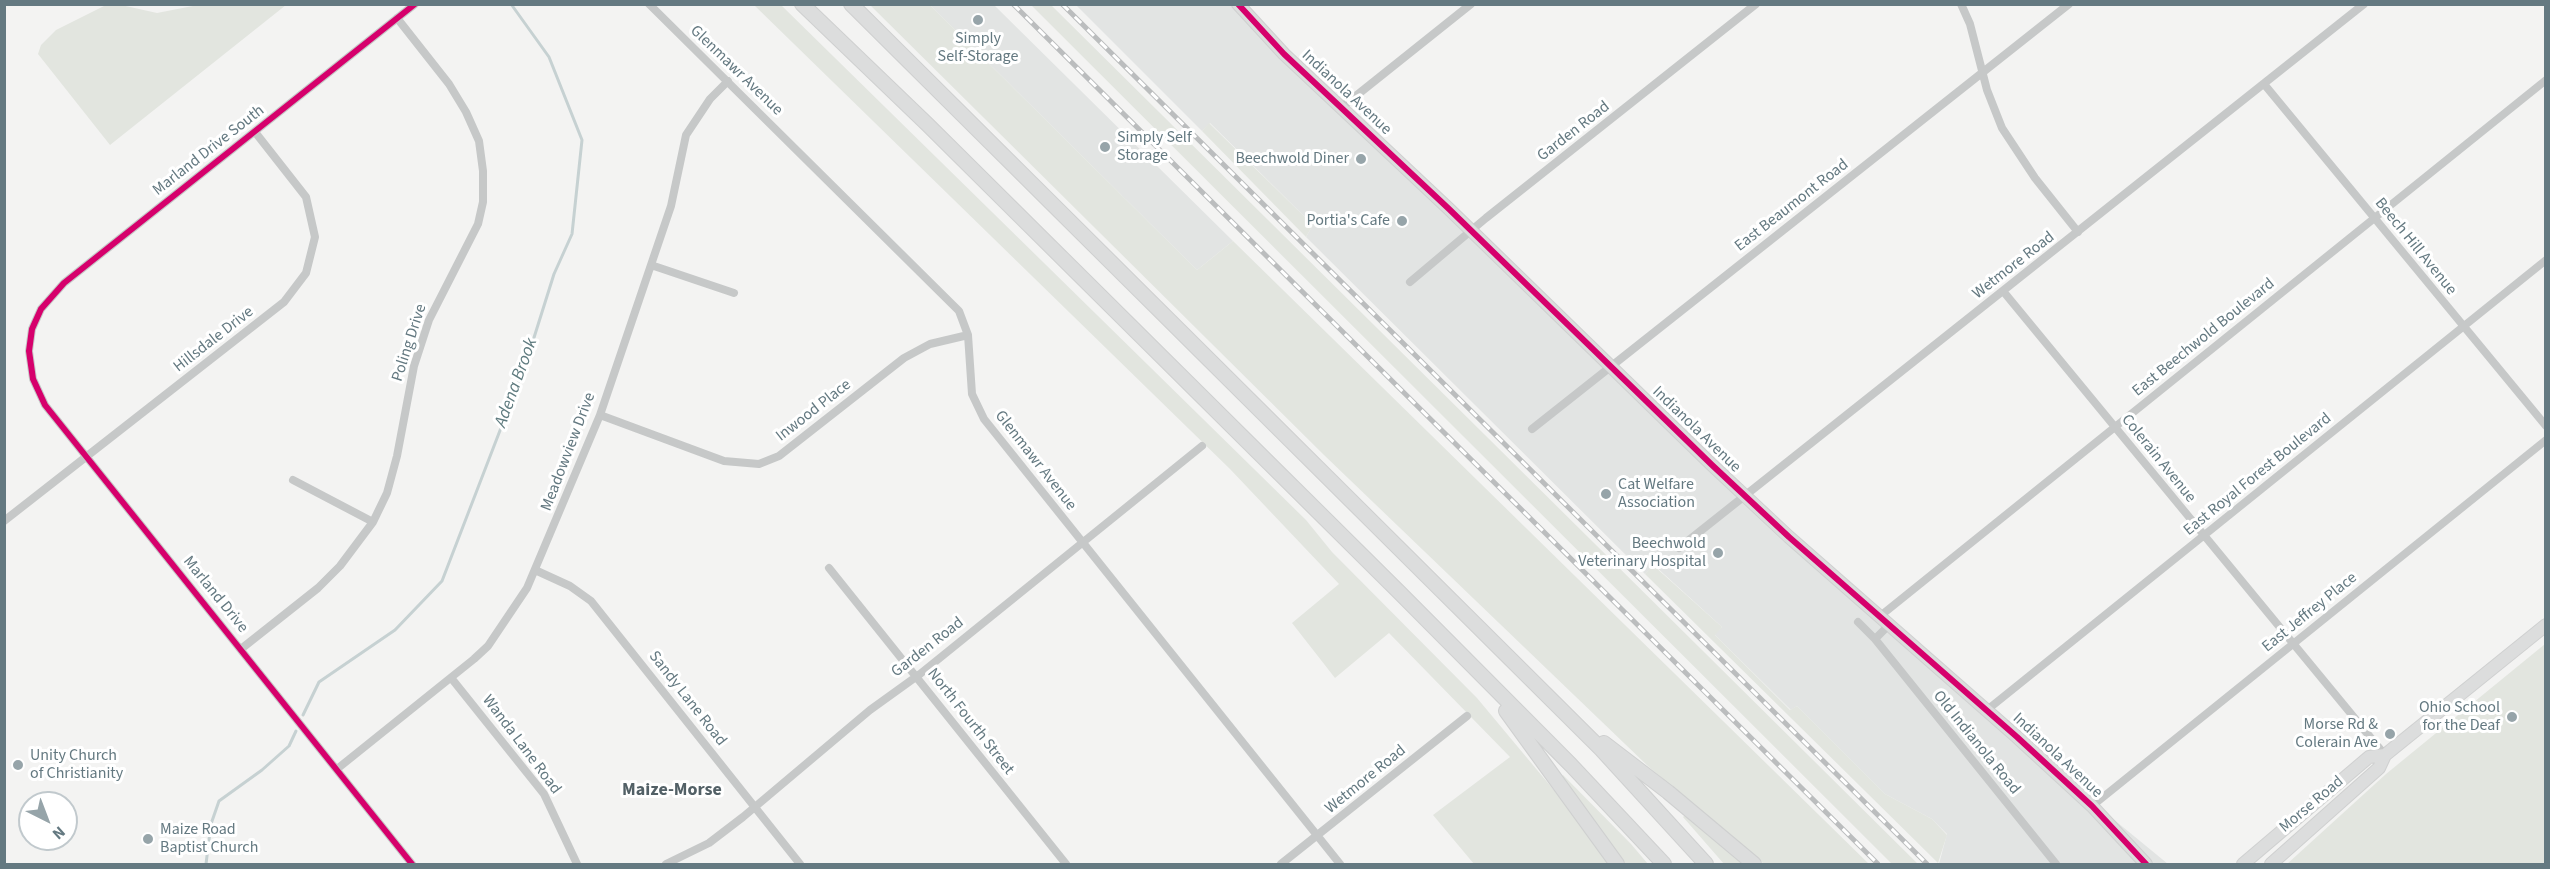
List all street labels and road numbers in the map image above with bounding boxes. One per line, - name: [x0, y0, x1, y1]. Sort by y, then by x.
- street label: Glenmawr Avenue: [686, 22, 786, 120]
- street label: Indianola Avenue: [1297, 46, 1395, 140]
- street label: Garden Road: [1534, 98, 1614, 166]
- street label: Marland Drive South: [149, 102, 269, 200]
- street label: East Beaumont Road: [1731, 156, 1853, 256]
- street label: Beech Hill Avenue: [2370, 195, 2460, 299]
- street label: Wetmore Road: [1969, 228, 2059, 304]
- street label: East Beechwold Boulevard: [2129, 275, 2279, 401]
- street label: Poling Drive: [389, 302, 431, 384]
- street label: Hillsdale Drive: [170, 303, 258, 377]
- street label: Inwood Place: [773, 376, 855, 446]
- street label: Indianola Avenue: [1648, 383, 1744, 477]
- street label: Meadowview Drive: [538, 390, 600, 514]
- street label: Glenmawr Avenue: [990, 407, 1080, 515]
- street label: East Royal Forest Boulevard: [2180, 409, 2336, 541]
- street label: Colerain Avenue: [2116, 411, 2200, 507]
- street label: Marland Drive: [178, 553, 252, 637]
- street label: East Jeffrey Place: [2259, 569, 2361, 657]
- street label: Garden Road: [888, 614, 968, 682]
- street label: Sandy Lane Road: [644, 648, 730, 750]
- street label: North Fourth Street: [922, 665, 1018, 779]
- street label: Old Indianola Road: [1928, 687, 2024, 799]
- street label: Wanda Lane Road: [477, 692, 565, 798]
- street label: Indianola Avenue: [2008, 709, 2106, 803]
- street label: Wetmore Road: [1322, 742, 1410, 818]
- street label: Morse Road: [2276, 773, 2348, 837]

